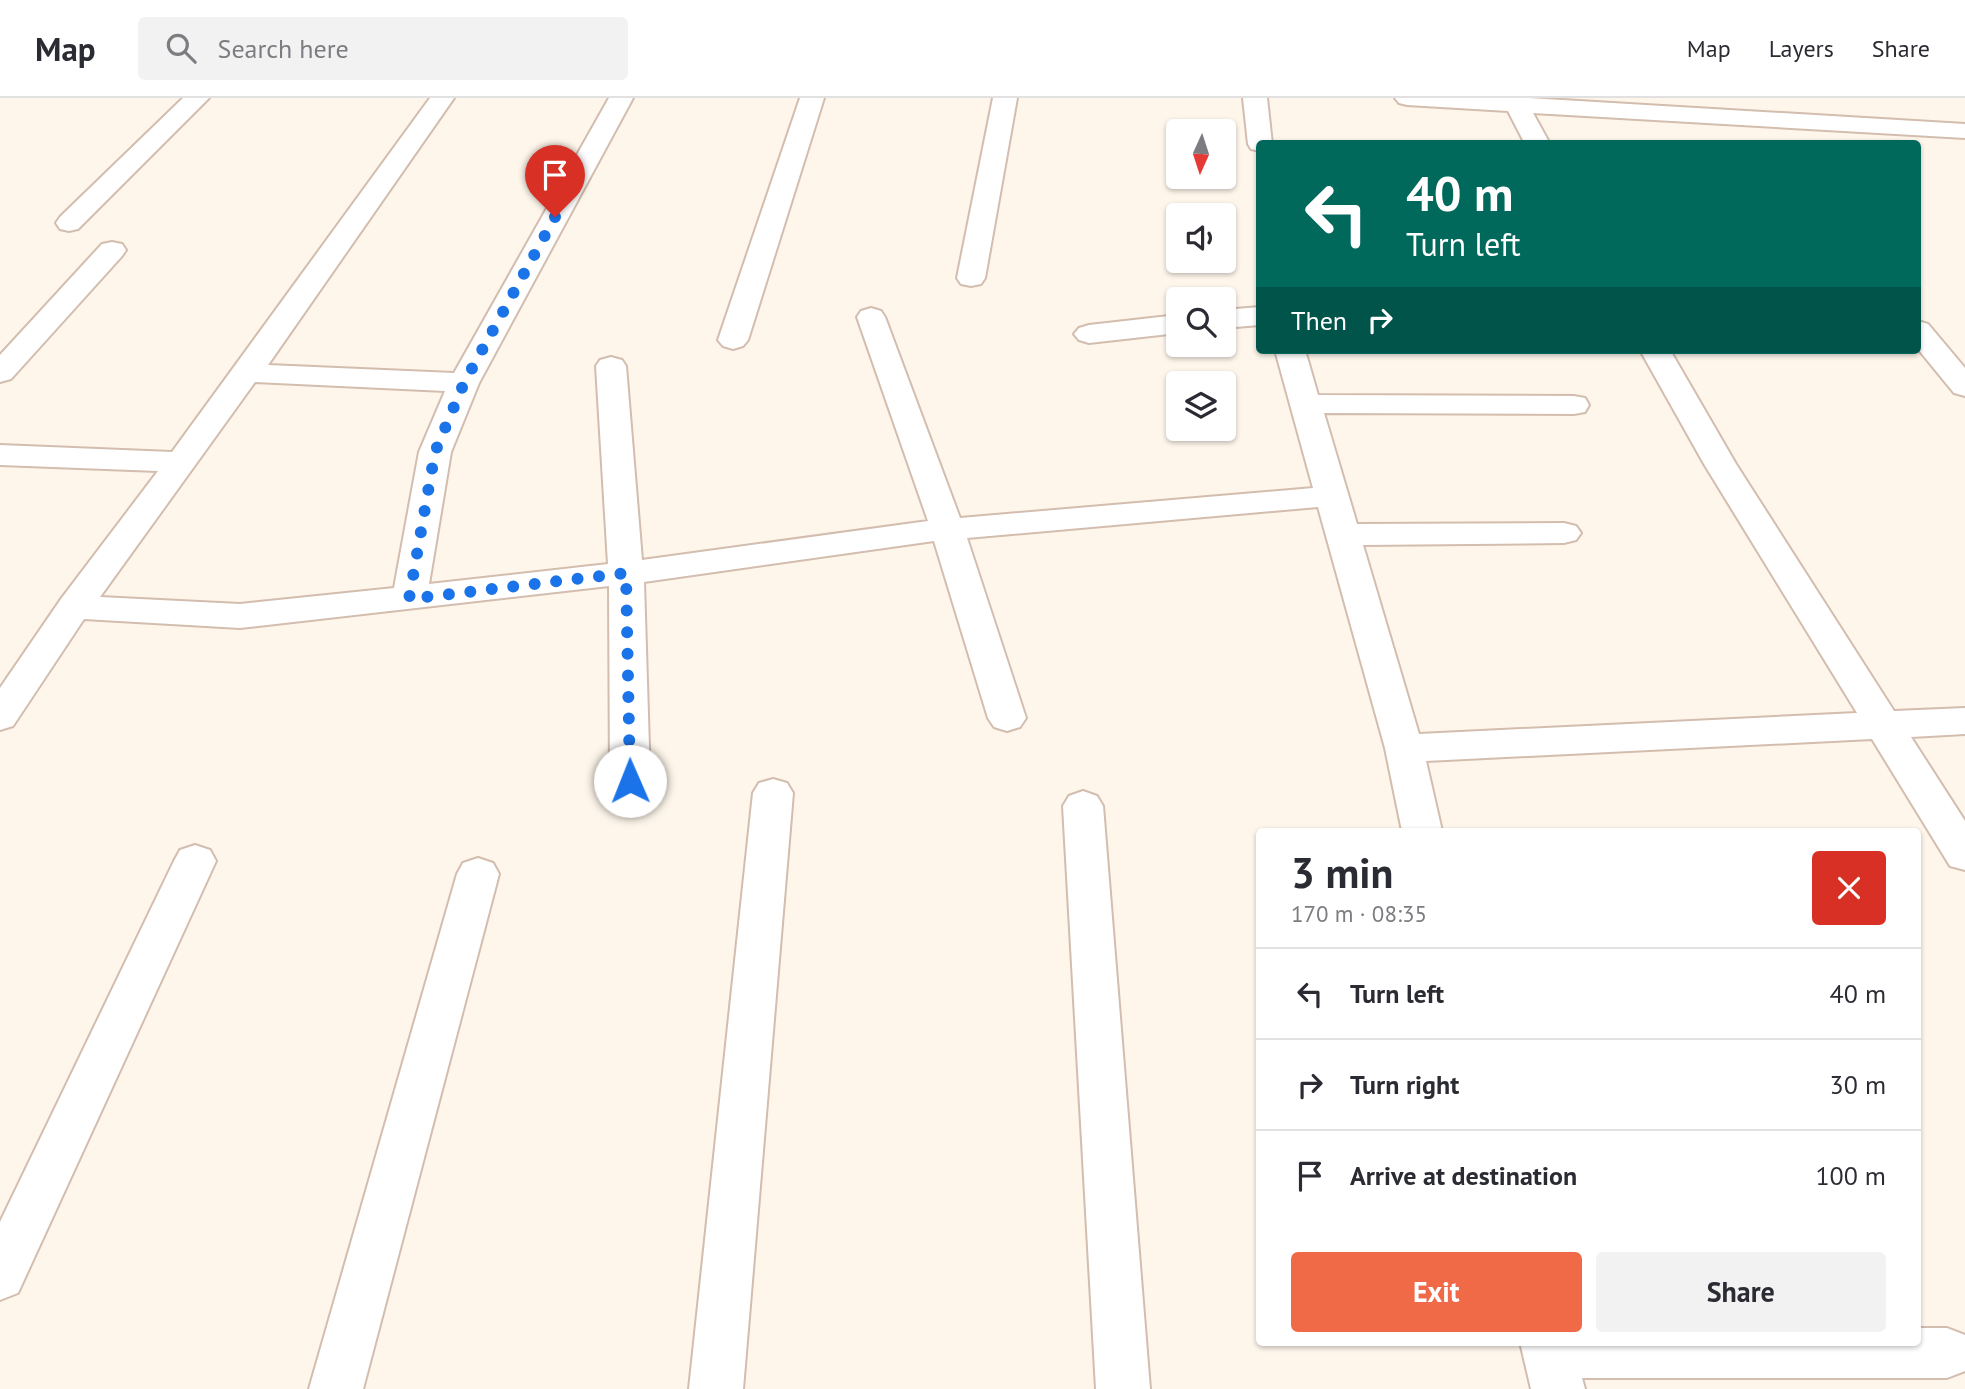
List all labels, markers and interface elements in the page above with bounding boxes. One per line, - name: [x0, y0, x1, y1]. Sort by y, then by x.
- search box: [138, 17, 628, 80]
- text: Map: [35, 27, 96, 70]
- icon: search: [162, 29, 200, 67]
- text: Search here: [218, 32, 349, 65]
- text: Map: [1687, 33, 1731, 64]
- text: Layers: [1769, 33, 1834, 64]
- text: Share: [1872, 33, 1930, 64]
- north arrow: [1166, 119, 1236, 189]
- map controls: [1166, 119, 1236, 441]
- pin: [525, 145, 585, 217]
- icon: arrive: [536, 156, 574, 194]
- text: 40 m: [1406, 161, 1513, 225]
- icon: left: [1291, 168, 1382, 259]
- button: sound: [1166, 203, 1236, 273]
- text: Turn left: [1406, 223, 1521, 265]
- button: search: [1166, 287, 1236, 357]
- icon: right: [1361, 301, 1399, 339]
- text: Then: [1291, 304, 1347, 337]
- button: layers: [1166, 371, 1236, 441]
- position arrow: [593, 744, 667, 818]
- text: 3 min: [1291, 845, 1393, 900]
- button: close: [1812, 851, 1886, 925]
- text: 170 m · 08:35: [1291, 899, 1427, 928]
- icon: left: [1291, 975, 1329, 1013]
- text: Turn left: [1350, 977, 1444, 1010]
- text: 40 m: [1830, 977, 1886, 1010]
- icon: right: [1291, 1066, 1329, 1104]
- text: Turn right: [1350, 1068, 1459, 1101]
- text: 30 m: [1830, 1068, 1886, 1101]
- icon: arrive: [1291, 1157, 1329, 1195]
- text: Arrive at destination: [1350, 1159, 1577, 1192]
- text: 100 m: [1815, 1159, 1886, 1192]
- button: Exit: [1291, 1252, 1582, 1332]
- button: Share: [1596, 1252, 1886, 1332]

